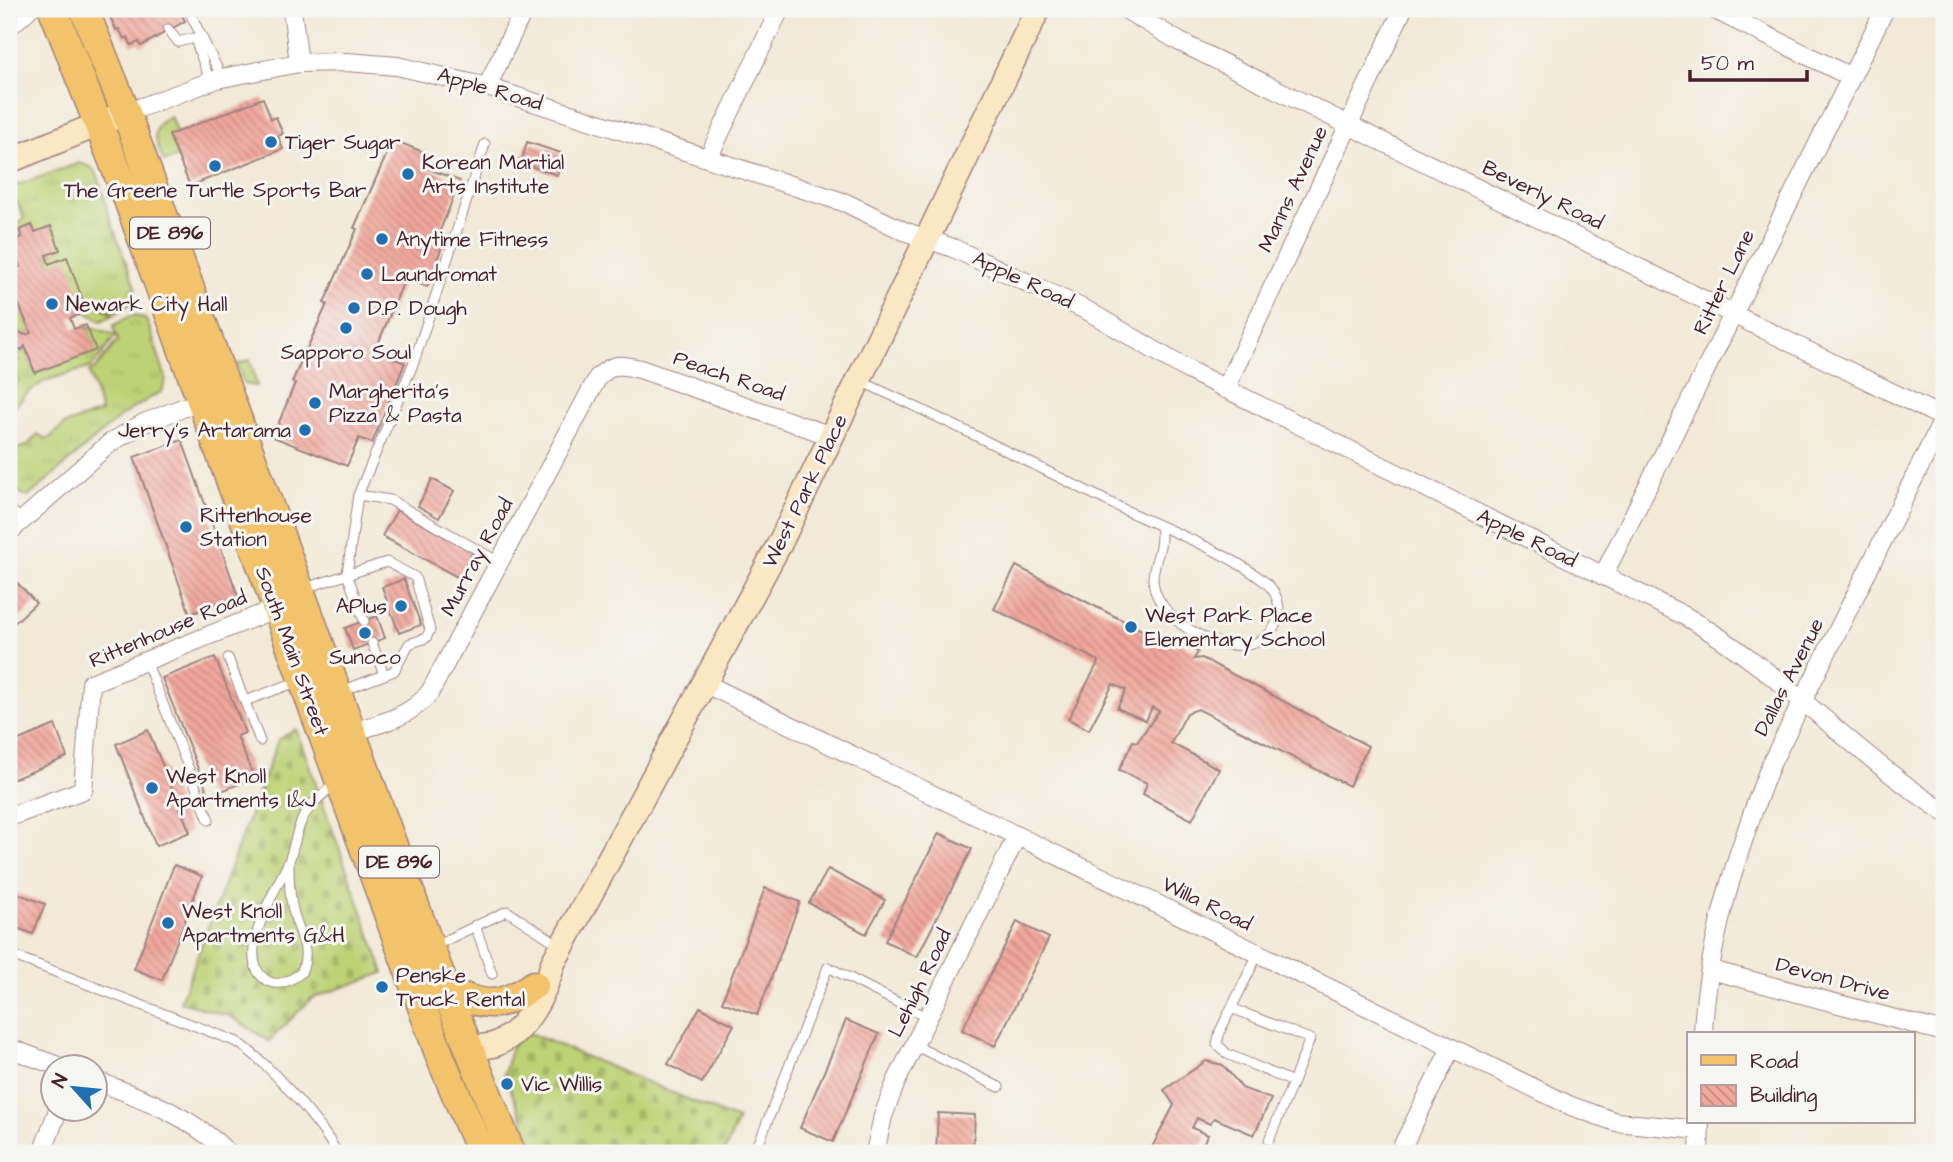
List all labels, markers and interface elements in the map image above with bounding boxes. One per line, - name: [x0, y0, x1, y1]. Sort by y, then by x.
- scale bar: [1690, 38, 1808, 82]
- text: 50 m: [1701, 49, 1755, 78]
- street label: Apple Road: [434, 60, 546, 119]
- street label: Manns Avenue: [1251, 121, 1335, 257]
- place label: Tiger Sugar: [285, 128, 401, 159]
- marker: Tiger Sugar: [263, 134, 279, 150]
- place label: Korean Martial Arts Institute: [422, 148, 564, 201]
- street label: Beverly Road: [1477, 153, 1609, 239]
- marker: The Greene Turtle Sports Bar: [207, 158, 223, 174]
- marker: Korean Martial Arts Institute: [400, 166, 416, 182]
- place label: The Greene Turtle Sports Bar: [64, 176, 367, 206]
- road number: DE 896: [130, 218, 210, 248]
- place label: Anytime Fitness: [396, 225, 548, 256]
- street label: Ritter Lane: [1686, 225, 1762, 339]
- marker: Anytime Fitness: [374, 231, 390, 247]
- street label: Apple Road: [967, 244, 1078, 317]
- place label: Laundromat: [381, 260, 498, 289]
- marker: Laundromat: [359, 266, 375, 282]
- place label: Newark City Hall: [66, 290, 228, 321]
- place label: D.P. Dough: [368, 294, 467, 325]
- marker: Newark City Hall: [44, 296, 60, 312]
- marker: D.P. Dough: [346, 300, 362, 316]
- marker: Sapporo Soul: [338, 320, 354, 336]
- place label: Sapporo Soul: [281, 338, 411, 368]
- street label: Peach Road: [670, 343, 789, 409]
- place label: Margherita’s Pizza & Pasta: [329, 377, 462, 430]
- marker: Margherita’s Pizza & Pasta: [307, 395, 323, 411]
- street label: West Park Place: [755, 409, 855, 573]
- place label: Jerry's Artarama: [118, 416, 291, 447]
- marker: Jerry's Artarama: [297, 422, 313, 438]
- street label: Murray Road: [434, 493, 522, 622]
- place label: Rittenhouse Station: [200, 501, 312, 554]
- street label: Apple Road: [1472, 501, 1582, 576]
- marker: Rittenhouse Station: [178, 519, 194, 535]
- street label: South Main Street: [248, 562, 336, 740]
- street label: Rittenhouse Road: [85, 583, 251, 675]
- place label: APlus: [336, 592, 387, 621]
- marker: APlus: [393, 598, 409, 614]
- place label: West Park Place Elementary School: [1145, 601, 1325, 656]
- street label: Dallas Avenue: [1747, 613, 1831, 741]
- marker: West Park Place Elementary School: [1123, 619, 1139, 635]
- marker: Sunoco: [357, 625, 373, 641]
- place label: Sunoco: [329, 643, 401, 672]
- place label: West Knoll Apartments I&J: [166, 762, 316, 816]
- marker: West Knoll Apartments I&J: [144, 780, 160, 796]
- road number: DE 896: [359, 846, 439, 877]
- street label: Willa Road: [1157, 870, 1257, 938]
- place label: West Knoll Apartments G&H: [182, 897, 345, 951]
- marker: West Knoll Apartments G&H: [160, 915, 176, 931]
- street label: Lehigh Road: [881, 924, 961, 1043]
- street label: Devon Drive: [1773, 950, 1893, 1008]
- place label: Penske Truck Rental: [396, 961, 525, 1014]
- marker: Penske Truck Rental: [374, 979, 390, 995]
- legend: [1687, 1032, 1914, 1124]
- text: Road: [1750, 1047, 1798, 1076]
- north arrow: [38, 1054, 108, 1124]
- text: N: [45, 1069, 75, 1092]
- place label: Vic Willis: [521, 1070, 602, 1099]
- marker: Vic Willis: [499, 1076, 515, 1092]
- text: Building: [1750, 1081, 1818, 1112]

